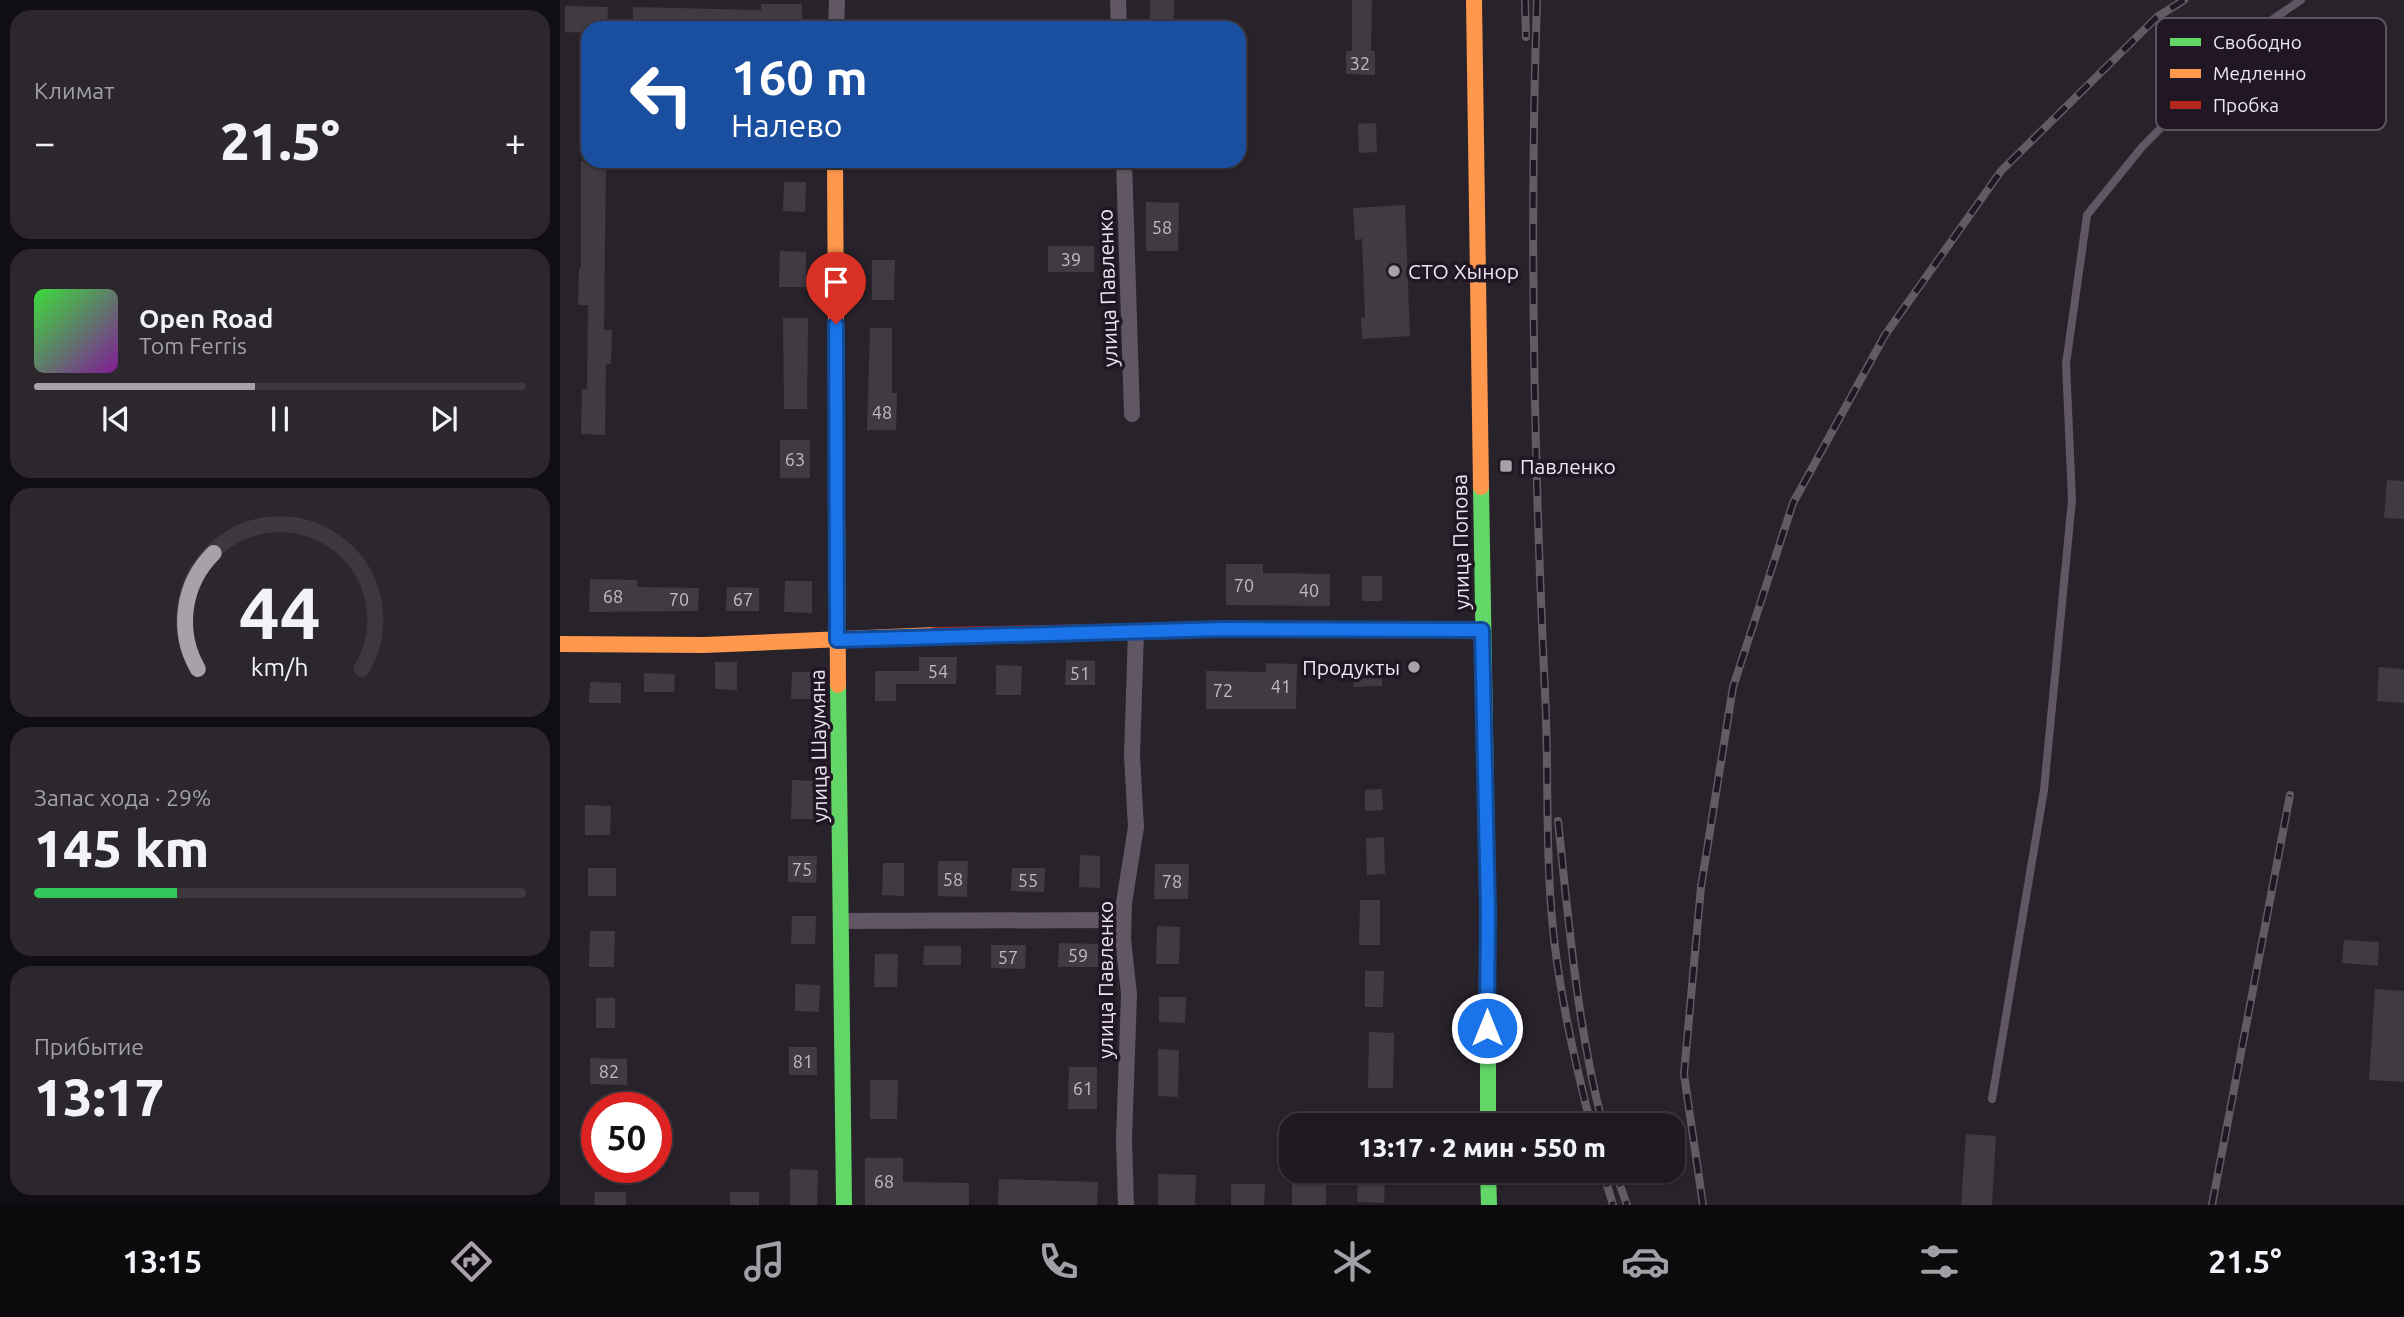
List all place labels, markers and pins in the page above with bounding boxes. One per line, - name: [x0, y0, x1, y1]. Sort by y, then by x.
- pin: [806, 252, 866, 324]
- place label: СТО Хынор: [1408, 259, 1519, 283]
- marker: СТО Хынор: [1386, 263, 1402, 279]
- place label: Павленко: [1520, 454, 1616, 478]
- marker: Павленко: [1498, 458, 1514, 474]
- place label: Продукты: [1302, 655, 1400, 679]
- marker: Продукты: [1406, 659, 1422, 675]

